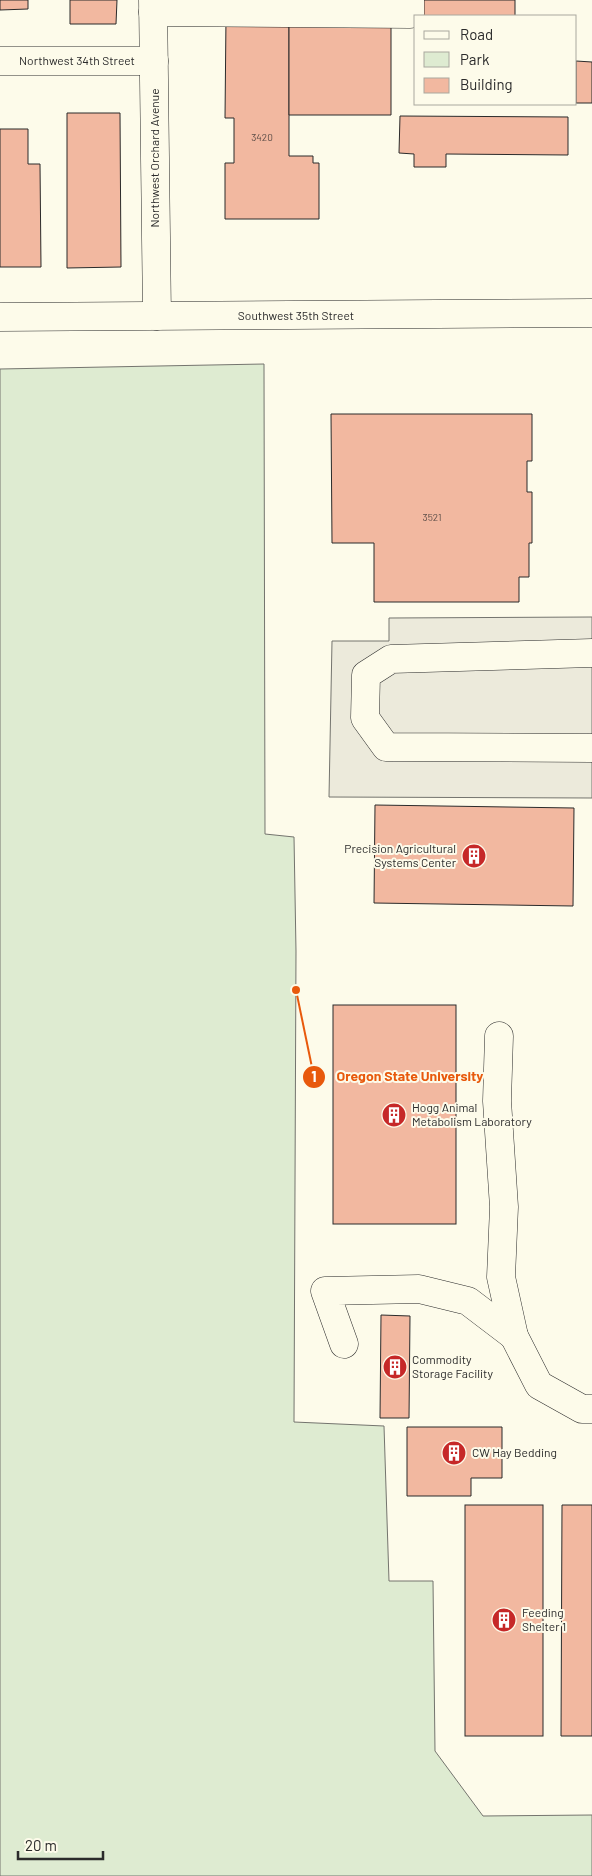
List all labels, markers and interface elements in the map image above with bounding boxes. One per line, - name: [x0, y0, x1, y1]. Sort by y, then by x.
- legend: [414, 15, 577, 105]
- text: Road: [460, 25, 493, 43]
- text: Park: [460, 50, 490, 68]
- street label: Northwest 34th Street: [19, 53, 135, 67]
- text: Building: [460, 75, 513, 93]
- street label: Northwest Orchard Avenue: [147, 88, 161, 228]
- house number: 3420: [251, 131, 273, 143]
- street label: Southwest 35th Street: [238, 308, 354, 322]
- house number: 3521: [422, 511, 442, 523]
- place label: Precision Agricultural Systems Center: [344, 841, 457, 869]
- building icon: Precision Agricultural Systems Center: [461, 843, 487, 869]
- callout: Oregon State University: [301, 1062, 493, 1091]
- text: 1: [311, 1067, 317, 1085]
- text: Oregon State University: [337, 1067, 483, 1084]
- place label: Hogg Animal Metabolism Laboratory: [412, 1100, 532, 1128]
- building icon: Hogg Animal Metabolism Laboratory: [381, 1102, 407, 1128]
- place label: Commodity Storage Facility: [412, 1352, 493, 1380]
- building icon: Commodity Storage Facility: [382, 1354, 408, 1380]
- building icon: CW Hay Bedding: [441, 1440, 467, 1466]
- place label: CW Hay Bedding: [472, 1445, 557, 1459]
- place label: Feeding Shelter 1: [522, 1605, 566, 1633]
- building icon: Feeding Shelter 1: [491, 1607, 517, 1633]
- scale bar: [18, 1828, 102, 1860]
- text: 20 m: [25, 1836, 57, 1854]

